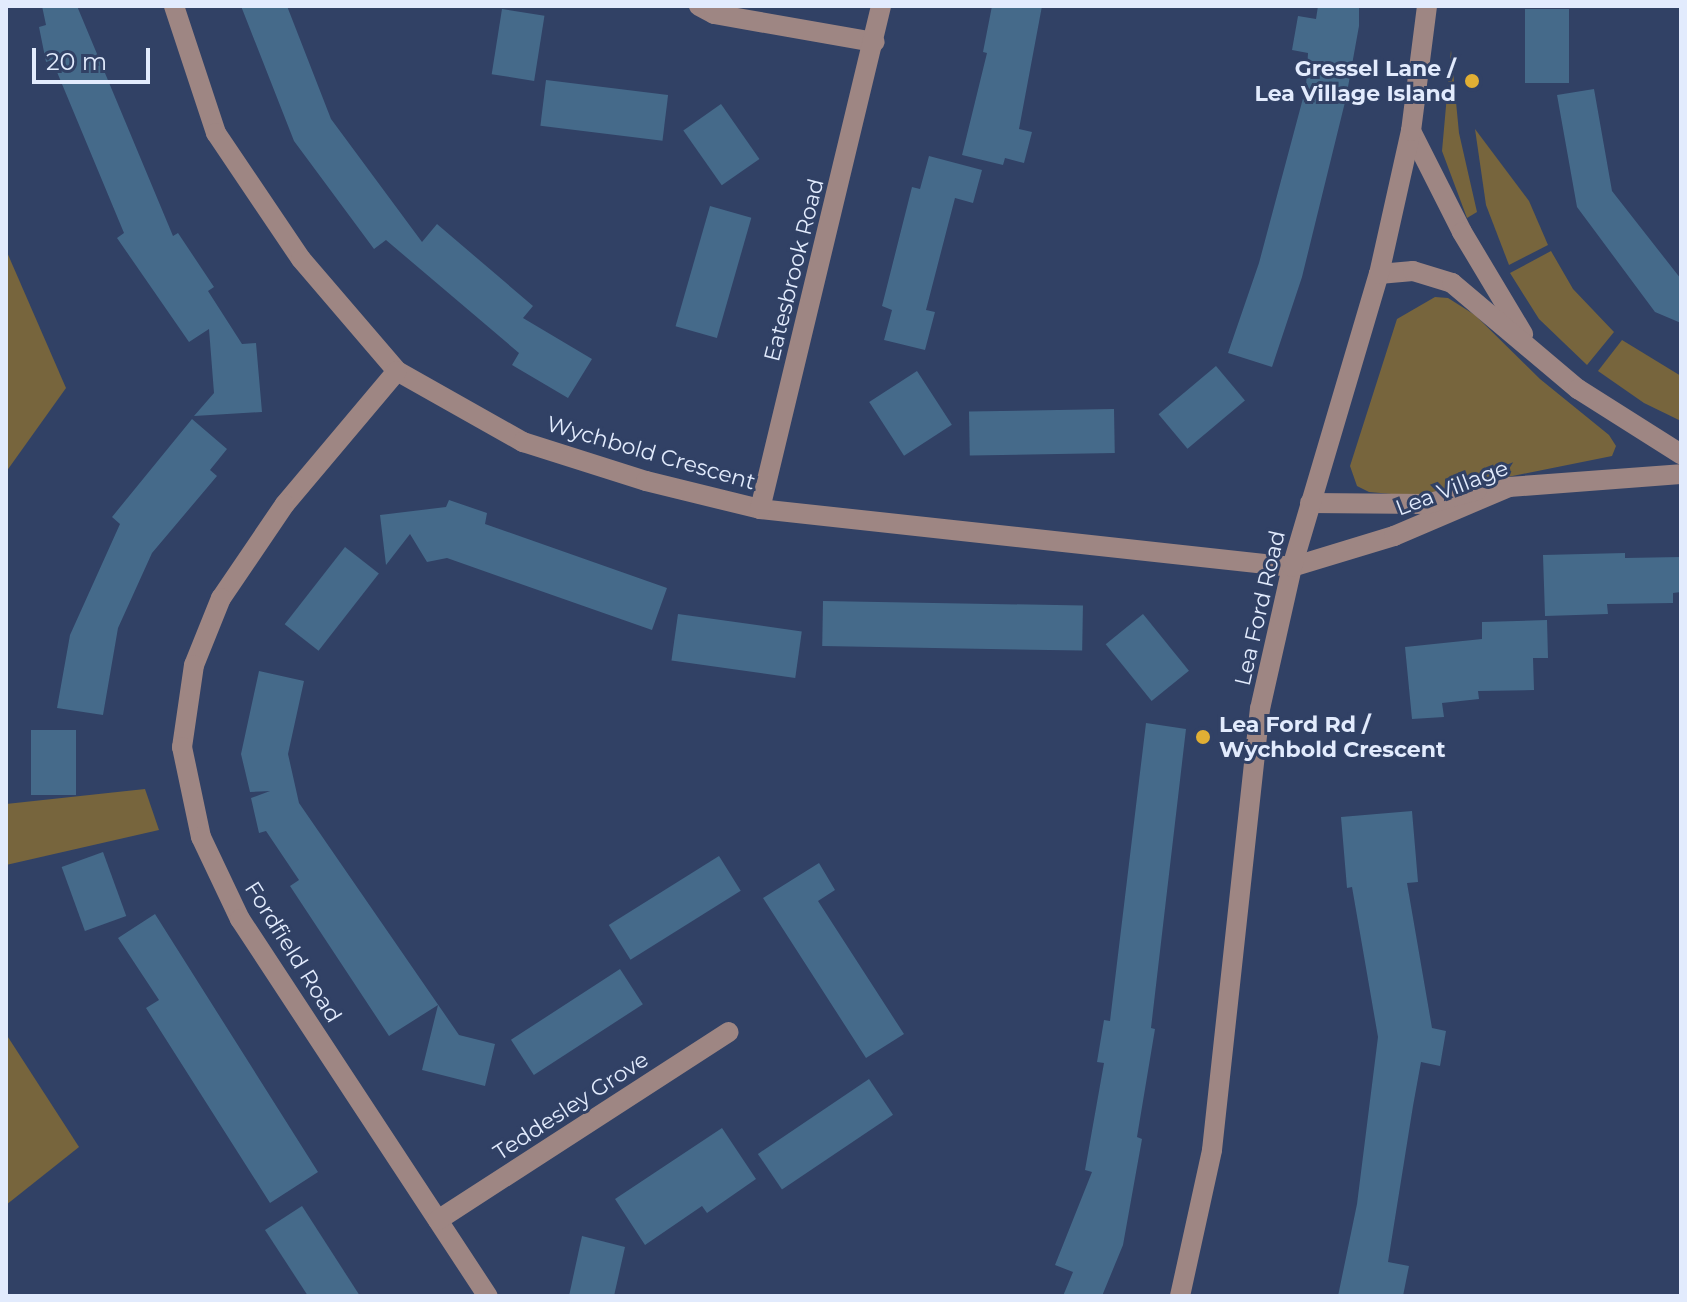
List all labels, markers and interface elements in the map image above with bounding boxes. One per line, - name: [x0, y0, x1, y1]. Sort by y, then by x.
- scale bar: [36, 32, 154, 82]
- text: 20 m: [46, 47, 107, 76]
- place label: Gressel Lane / Lea Village Island: [1255, 55, 1456, 106]
- marker: Gressel Lane / Lea Village Island: [1463, 72, 1481, 90]
- street label: Eatesbrook Road: [759, 176, 829, 364]
- street label: Wychbold Crescent: [544, 411, 758, 495]
- street label: Lea Village: [1392, 454, 1512, 522]
- street label: Lea Ford Road: [1229, 528, 1291, 688]
- place label: Lea Ford Rd / Wychbold Crescent: [1219, 711, 1445, 762]
- marker: Lea Ford Rd / Wychbold Crescent: [1194, 728, 1212, 746]
- street label: Fordfield Road: [239, 877, 347, 1027]
- street label: Teddesley Grove: [489, 1046, 653, 1166]

